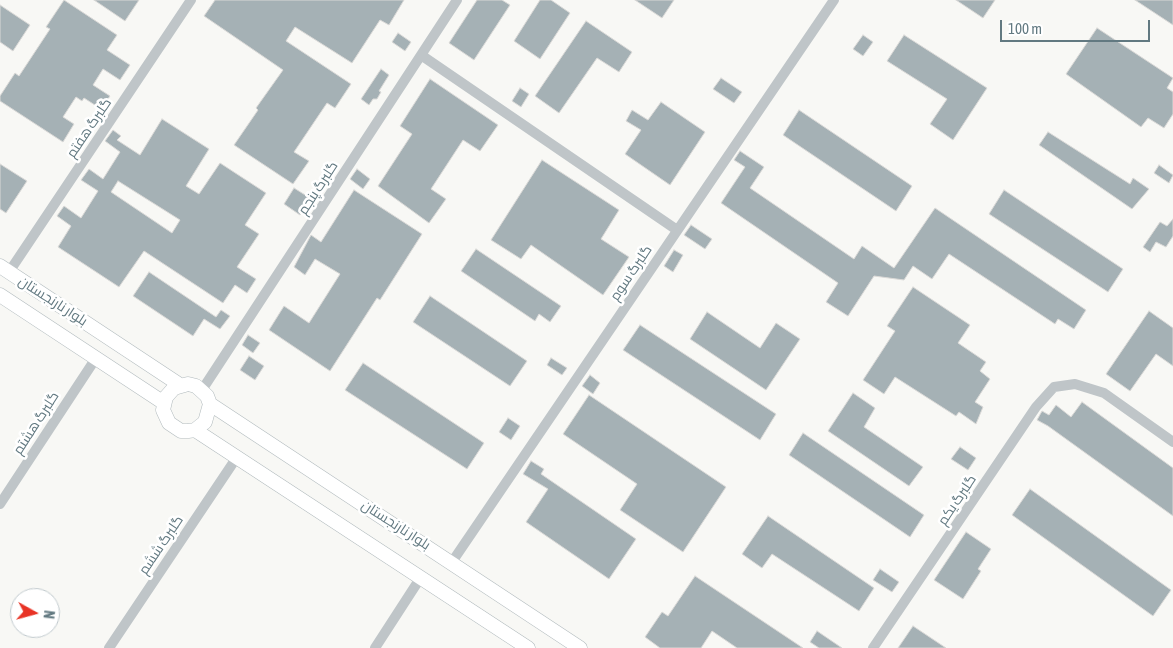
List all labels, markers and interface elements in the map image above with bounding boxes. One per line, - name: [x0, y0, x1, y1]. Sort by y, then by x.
- scale bar: [1003, 10, 1153, 42]
- text: 100 m: [1008, 20, 1042, 37]
- street label: گلبرگ هفتم: [63, 95, 115, 161]
- street label: گلبرگ پنجم: [294, 158, 342, 218]
- street label: گلبرگ سوم: [606, 242, 656, 304]
- street label: بلوار نارنجستان: [15, 272, 91, 330]
- street label: گلبرگ هشتم: [9, 388, 63, 458]
- street label: گلبرگ یکم: [934, 472, 980, 528]
- street label: بلوار نارنجستان: [358, 496, 434, 554]
- street label: گلبرگ ششم: [135, 512, 187, 578]
- north arrow: [10, 588, 60, 638]
- text: N: [40, 610, 57, 620]

